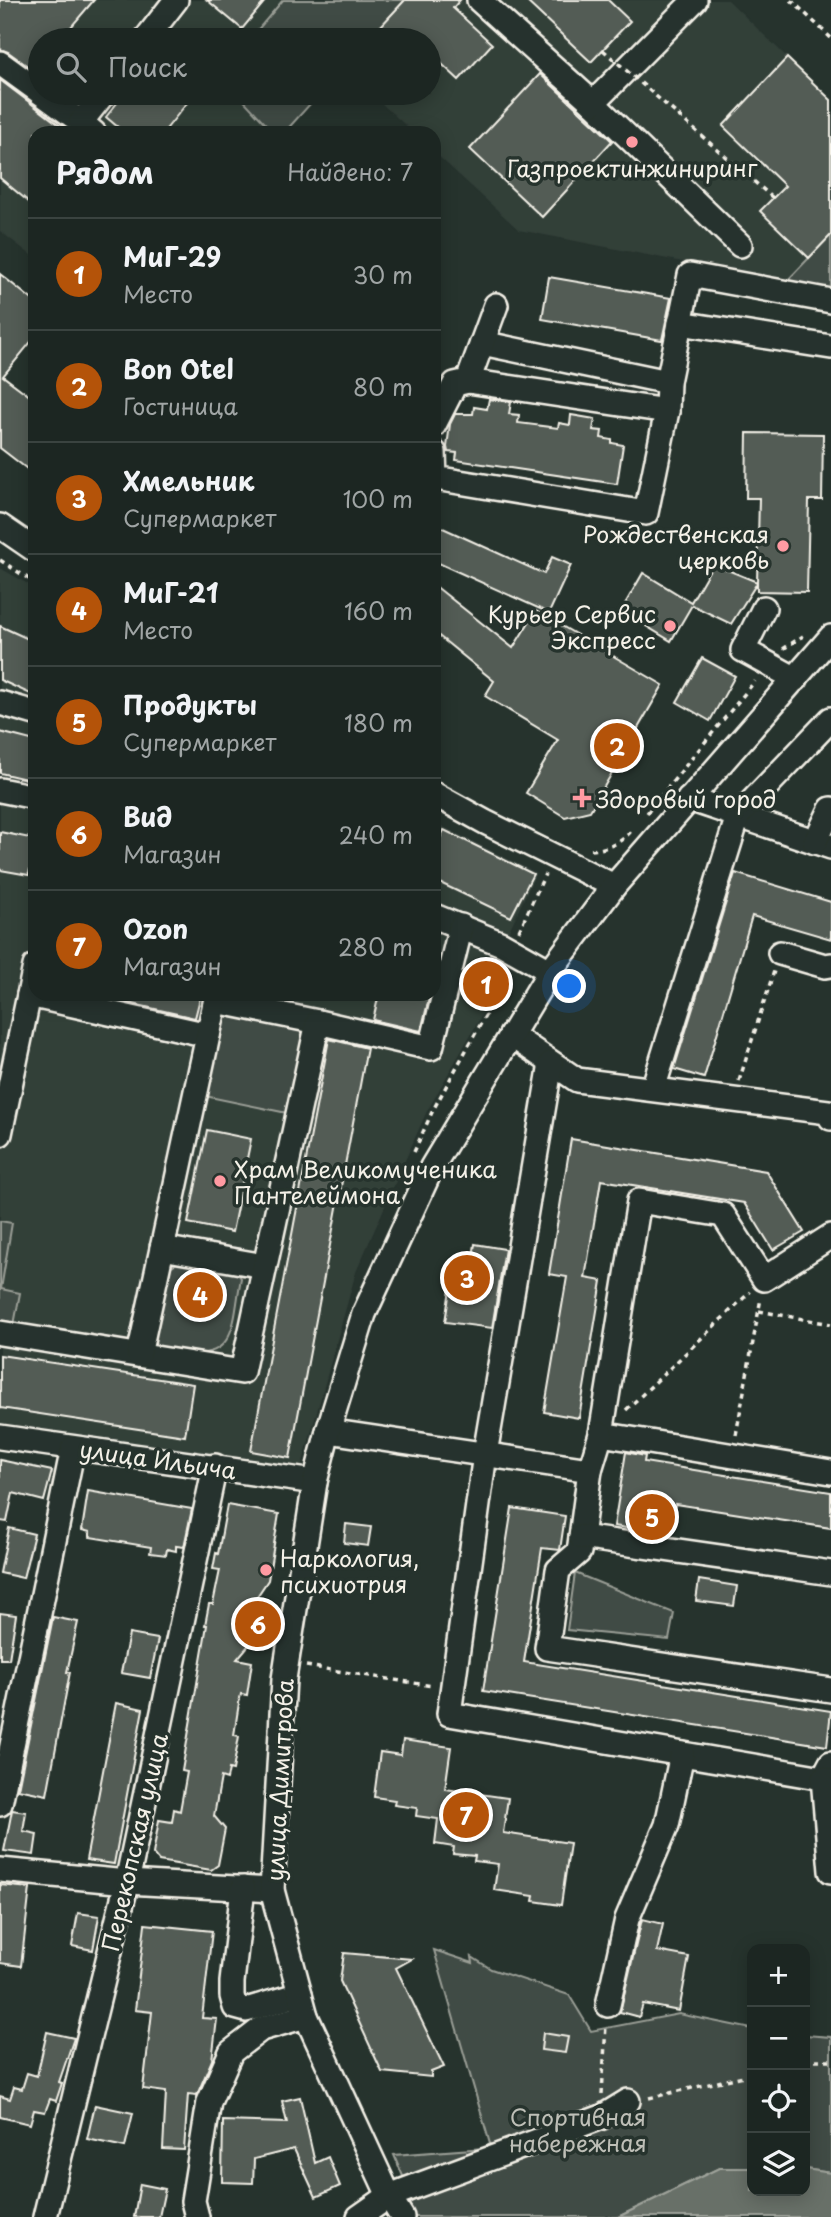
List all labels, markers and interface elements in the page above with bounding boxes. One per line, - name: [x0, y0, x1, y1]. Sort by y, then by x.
- search box: [28, 28, 441, 105]
- text: Поиск: [108, 47, 187, 86]
- icon: search: [52, 48, 90, 86]
- marker: Газпроектинжиниринг: [624, 134, 640, 150]
- text: Рядом: [56, 149, 154, 194]
- place label: Газпроектинжиниринг: [507, 150, 758, 185]
- text: Найдено: 7: [287, 154, 413, 189]
- text: МиГ-29: [123, 237, 221, 276]
- text: 1: [74, 257, 85, 292]
- text: 30 m: [352, 257, 413, 292]
- text: Место: [123, 276, 193, 311]
- text: Bon Otel: [123, 349, 234, 388]
- text: 2: [71, 369, 87, 404]
- text: 80 m: [353, 369, 413, 404]
- text: Гостиница: [123, 388, 238, 423]
- text: Хмельник: [123, 461, 254, 500]
- text: 3: [71, 481, 87, 516]
- text: 100 m: [343, 481, 413, 516]
- text: Супермаркет: [123, 500, 277, 535]
- place label: Рождественская церковь: [583, 516, 769, 577]
- marker: Рождественская церковь: [775, 538, 791, 554]
- text: МиГ-21: [123, 573, 218, 612]
- text: 4: [71, 593, 87, 628]
- text: 160 m: [344, 593, 413, 628]
- place label: Курьер Сервис Экспресс: [488, 596, 656, 657]
- text: Место: [123, 612, 193, 647]
- marker: Курьер Сервис Экспресс: [662, 618, 678, 634]
- text: Продукты: [123, 685, 257, 724]
- text: 5: [72, 705, 86, 740]
- text: 180 m: [344, 705, 413, 740]
- pin: 2: [594, 720, 640, 772]
- text: Супермаркет: [123, 724, 277, 759]
- place label: Здоровый город: [595, 781, 776, 816]
- marker: Здоровый город: [574, 790, 590, 806]
- text: Вид: [123, 797, 172, 836]
- text: 6: [71, 817, 87, 852]
- text: 240 m: [339, 817, 413, 852]
- text: Магазин: [123, 836, 222, 871]
- text: Ozon: [123, 909, 188, 948]
- text: 7: [72, 929, 86, 964]
- text: 280 m: [338, 929, 413, 964]
- text: Магазин: [123, 948, 222, 983]
- pin: 1: [463, 958, 509, 1010]
- your location: [552, 969, 586, 1003]
- place label: Храм Великомученика Пантелеймона: [234, 1151, 497, 1212]
- marker: Храм Великомученика Пантелеймона: [212, 1173, 228, 1189]
- pin: 3: [444, 1252, 490, 1304]
- pin: 4: [177, 1269, 223, 1321]
- street label: улица Ильича: [77, 1431, 239, 1487]
- pin: 5: [629, 1491, 675, 1543]
- place label: Наркология, психиотрия: [280, 1540, 419, 1601]
- marker: Наркология, психиотрия: [258, 1562, 274, 1578]
- pin: 6: [235, 1598, 281, 1650]
- street label: улица Димитрова: [256, 1677, 302, 1882]
- street label: Перекопская улица: [92, 1729, 176, 1955]
- pin: 7: [443, 1789, 489, 1841]
- map controls: [747, 1944, 810, 2196]
- button: +: [747, 1944, 810, 2007]
- button: −: [747, 2007, 810, 2070]
- button: locate: [747, 2070, 810, 2133]
- park label: Спортивная набережная: [509, 2099, 647, 2160]
- button: layers: [747, 2133, 810, 2196]

